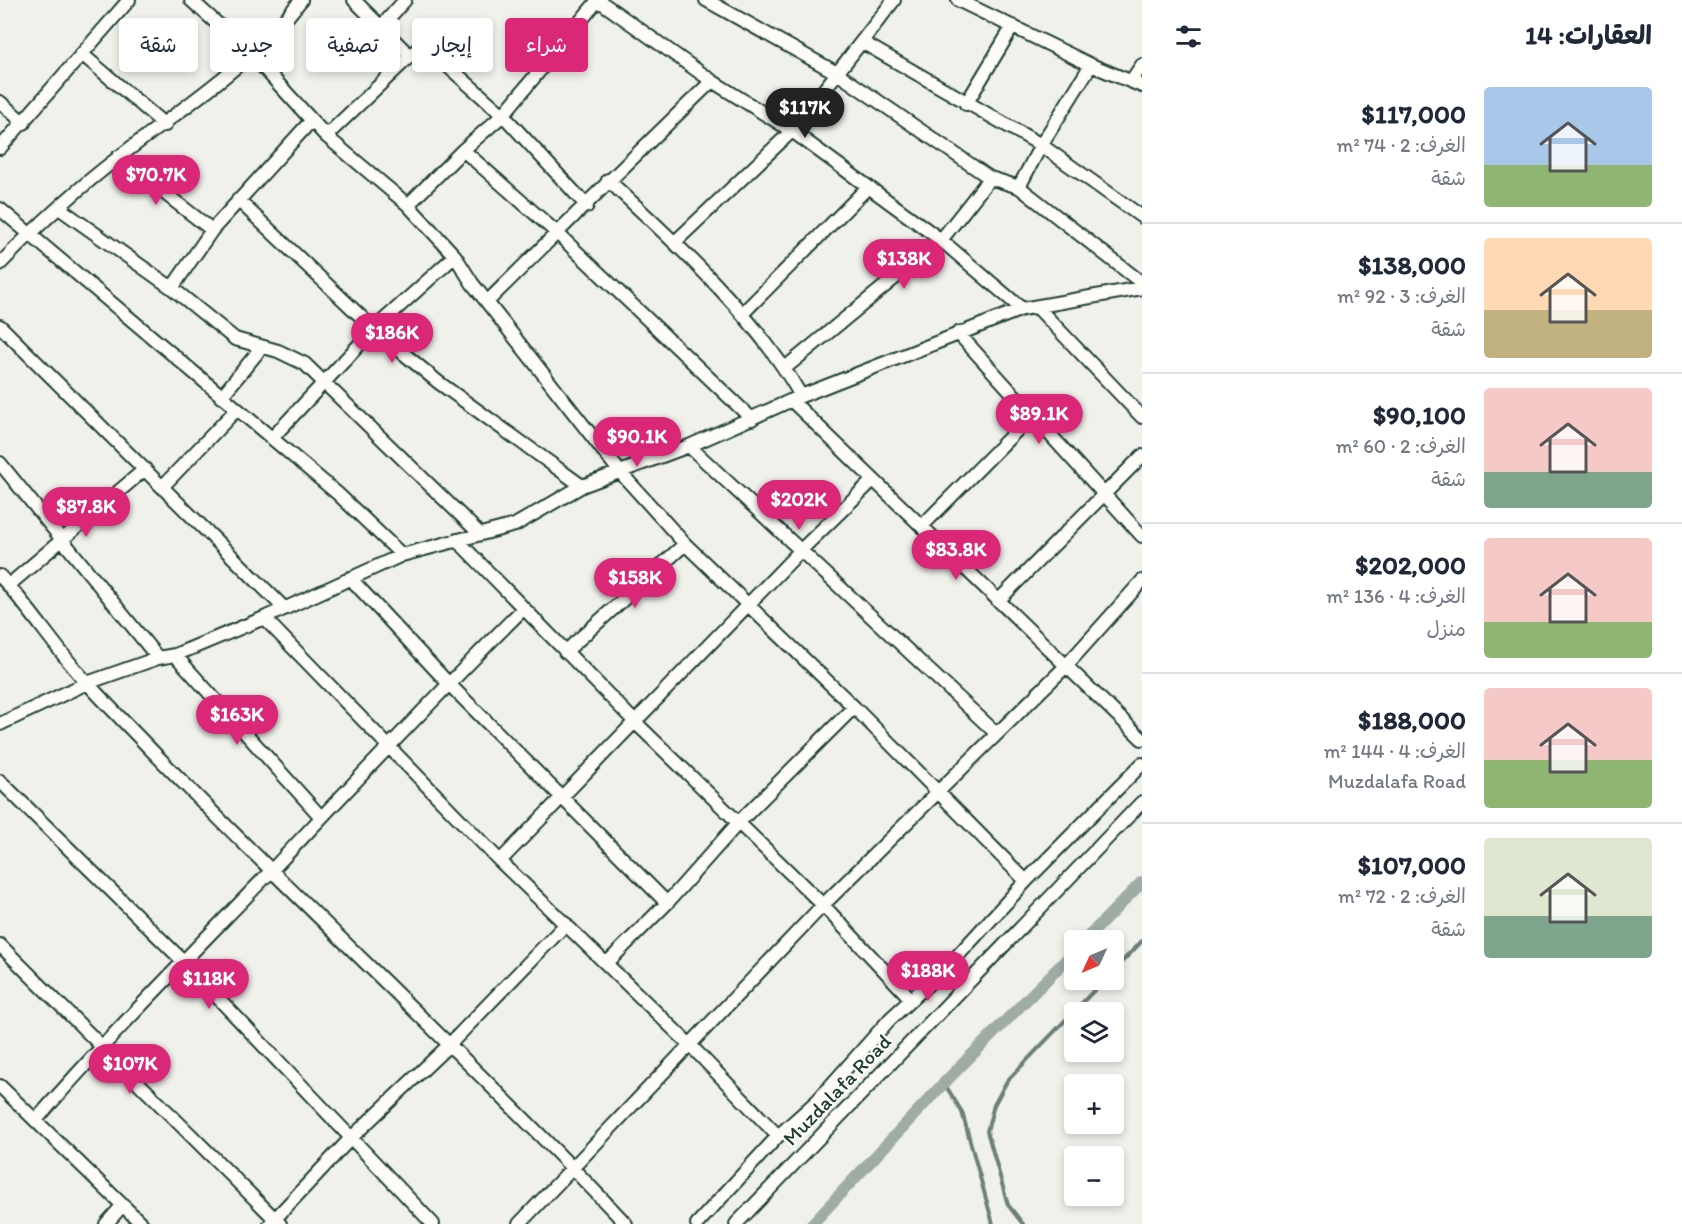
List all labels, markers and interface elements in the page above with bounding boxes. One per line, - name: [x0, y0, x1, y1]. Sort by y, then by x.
- chip: شقة: [119, 18, 198, 72]
- chip: جديد: [210, 18, 294, 72]
- chip: تصفية: [306, 18, 400, 72]
- chip: إيجار: [412, 18, 493, 72]
- chip: شراء: [505, 18, 588, 72]
- text: العقارات: 14: [1525, 19, 1652, 51]
- icon: filters: [1172, 20, 1205, 53]
- pin: $117K: [763, 88, 847, 139]
- text: $117K: [779, 95, 831, 119]
- text: $117,000: [1362, 98, 1466, 130]
- icon: home: [1532, 111, 1604, 183]
- text: الغرف: 2 · 74 m²: [1337, 133, 1466, 157]
- pin: $70.7K: [107, 155, 205, 206]
- text: $70.7K: [126, 162, 186, 186]
- text: شقة: [1431, 166, 1466, 190]
- pin: $138K: [862, 239, 946, 290]
- text: $138K: [877, 246, 931, 270]
- text: $138,000: [1358, 249, 1466, 281]
- icon: home: [1532, 262, 1604, 334]
- text: الغرف: 3 · 92 m²: [1337, 284, 1466, 308]
- pin: $186K: [350, 313, 434, 364]
- text: شقة: [1431, 317, 1466, 341]
- text: $186K: [365, 320, 419, 344]
- pin: $89.1K: [990, 394, 1088, 445]
- text: $90,100: [1373, 399, 1466, 431]
- text: $89.1K: [1010, 401, 1068, 425]
- icon: home: [1532, 412, 1604, 484]
- pin: $90.1K: [588, 417, 686, 468]
- text: $90.1K: [607, 424, 667, 448]
- text: الغرف: 2 · 60 m²: [1336, 434, 1466, 458]
- text: شقة: [1431, 467, 1466, 491]
- pin: $202K: [757, 480, 841, 531]
- pin: $87.8K: [37, 487, 135, 538]
- text: $202K: [771, 487, 827, 511]
- text: $87.8K: [56, 494, 116, 518]
- pin: $83.8K: [907, 530, 1005, 581]
- text: $83.8K: [926, 537, 986, 561]
- text: $202,000: [1355, 549, 1466, 581]
- pin: $158K: [593, 558, 677, 609]
- icon: home: [1532, 562, 1604, 634]
- text: $158K: [608, 565, 662, 589]
- text: الغرف: 4 · 136 m²: [1326, 584, 1466, 608]
- text: منزل: [1427, 617, 1466, 641]
- pin: $163K: [195, 695, 279, 746]
- text: $163K: [210, 702, 264, 726]
- text: $188,000: [1358, 704, 1466, 736]
- icon: home: [1532, 712, 1604, 784]
- text: الغرف: 4 · 144 m²: [1324, 739, 1466, 763]
- text: Muzdalafa Road: [1328, 769, 1466, 793]
- text: $107,000: [1358, 849, 1466, 881]
- icon: home: [1532, 862, 1604, 934]
- text: الغرف: 2 · 72 m²: [1338, 884, 1466, 908]
- text: شقة: [1431, 917, 1466, 941]
- north arrow: [1064, 930, 1124, 990]
- map controls: [1064, 930, 1124, 1206]
- pin: $188K: [886, 951, 970, 1002]
- text: $188K: [901, 958, 955, 982]
- pin: $118K: [167, 959, 251, 1010]
- text: $118K: [183, 966, 235, 990]
- button: layers: [1064, 1002, 1124, 1062]
- street label: Muzdalafa Road: [777, 1029, 896, 1150]
- pin: $107K: [88, 1044, 172, 1095]
- text: $107K: [103, 1051, 157, 1075]
- button: +: [1064, 1074, 1124, 1134]
- button: −: [1064, 1146, 1124, 1206]

